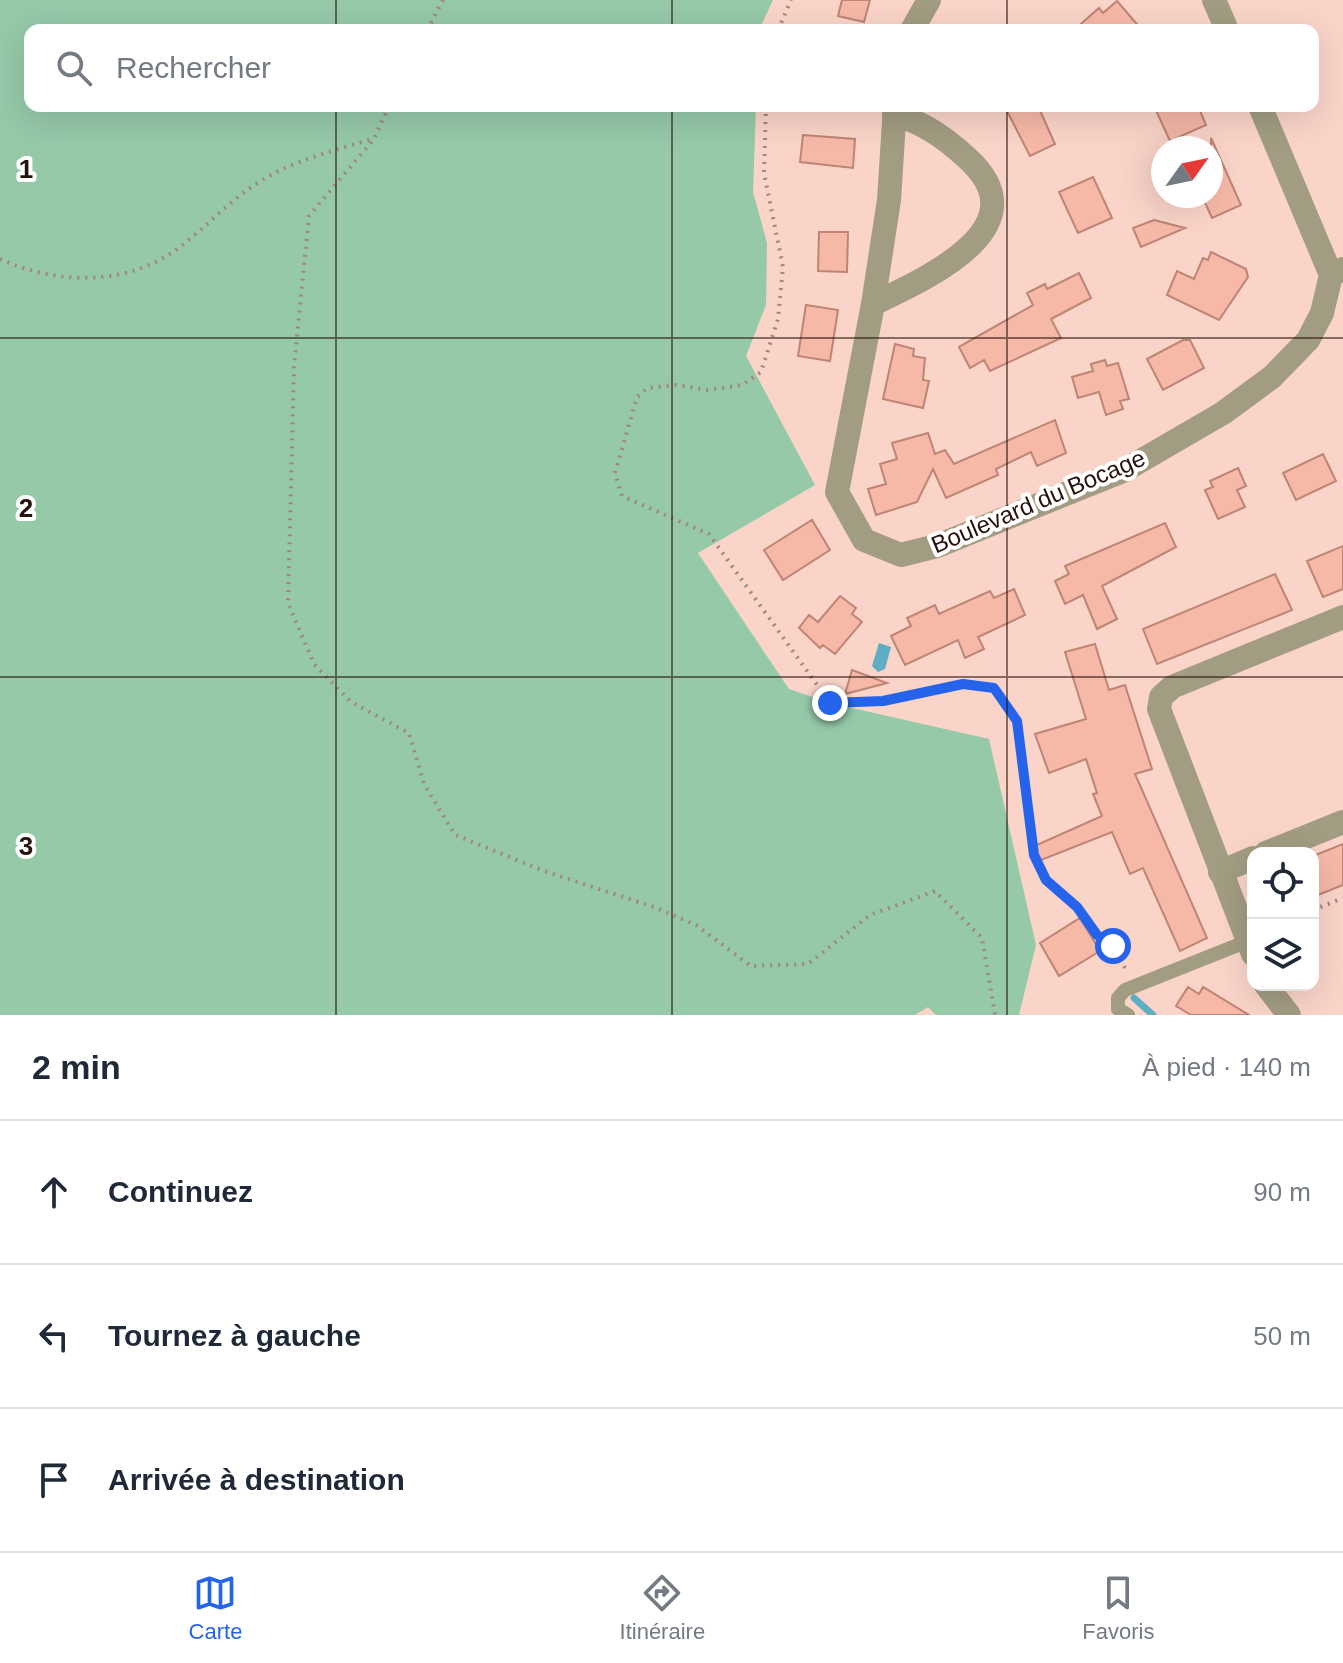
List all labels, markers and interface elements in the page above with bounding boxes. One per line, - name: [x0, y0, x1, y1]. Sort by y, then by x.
- search box: [24, 24, 1319, 112]
- icon: search: [52, 46, 96, 90]
- text: Rechercher: [116, 51, 271, 84]
- north arrow: [1151, 136, 1223, 208]
- text: 1: [19, 154, 33, 184]
- street label: Boulevard du Bocage: [927, 444, 1149, 558]
- text: 2: [19, 493, 33, 523]
- route end: [812, 685, 848, 721]
- text: 3: [19, 831, 33, 861]
- map controls: [1247, 847, 1319, 991]
- button: locate: [1247, 847, 1319, 919]
- button: layers: [1247, 919, 1319, 991]
- route start: [1095, 928, 1131, 964]
- text: 2 min: [32, 1048, 121, 1086]
- text: À pied · 140 m: [1142, 1052, 1311, 1082]
- icon: ahead: [32, 1170, 76, 1214]
- text: Continuez: [108, 1175, 253, 1208]
- text: 90 m: [1253, 1177, 1311, 1207]
- icon: left: [32, 1314, 76, 1358]
- text: Tournez à gauche: [108, 1319, 361, 1352]
- text: 50 m: [1253, 1321, 1311, 1351]
- icon: arrive: [32, 1458, 76, 1502]
- text: Arrivée à destination: [108, 1463, 405, 1496]
- tab: Carte: [189, 1571, 242, 1645]
- tab: Itinéraire: [620, 1571, 705, 1645]
- tab: Favoris: [1082, 1571, 1154, 1645]

